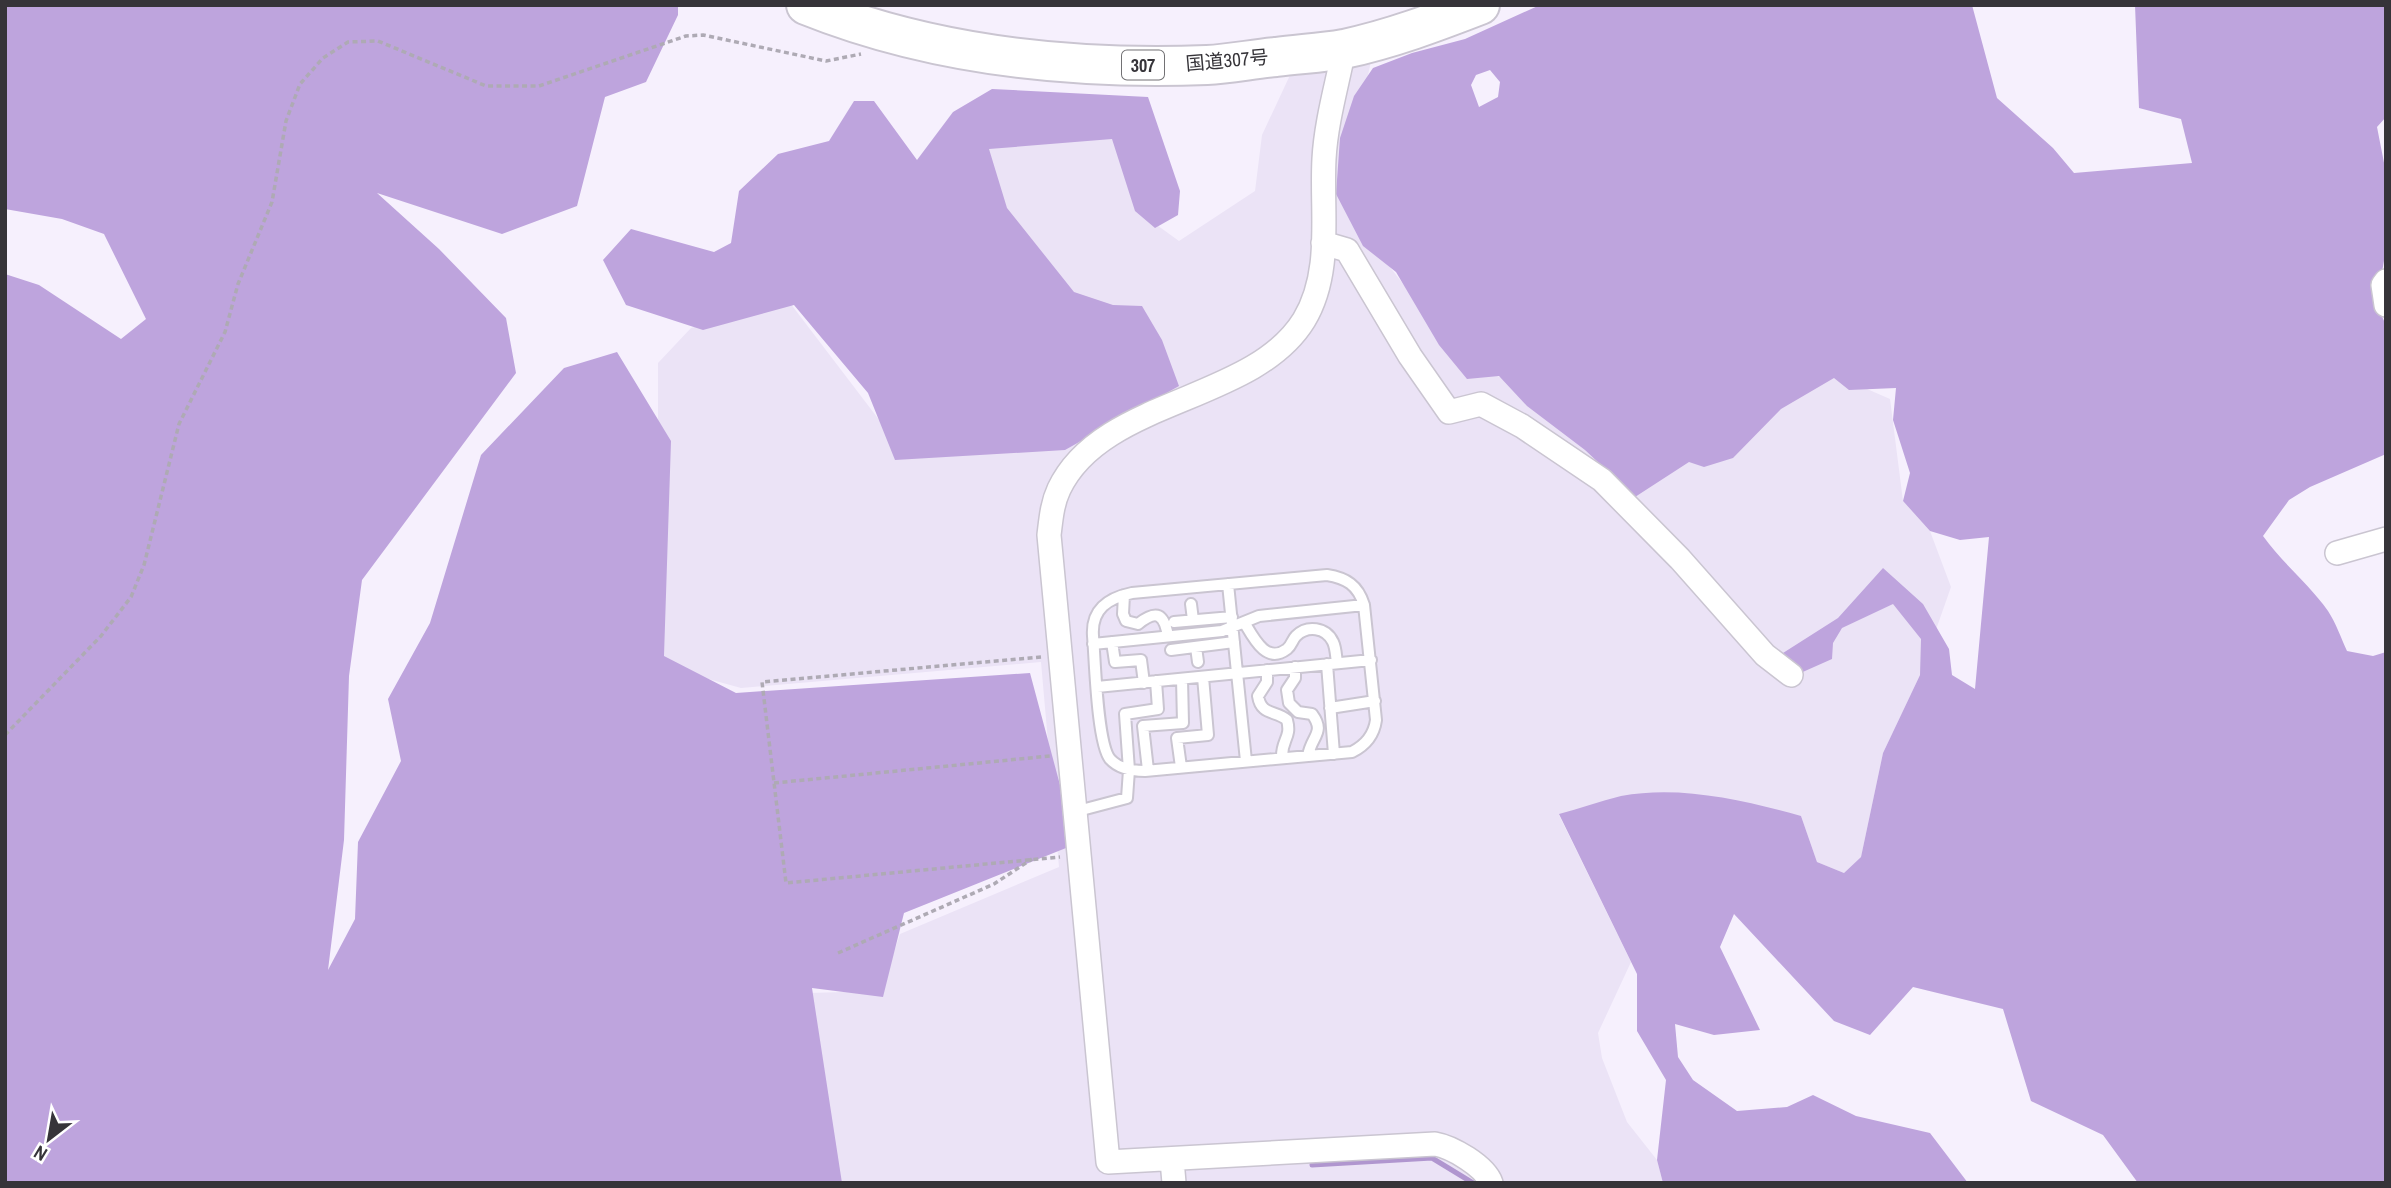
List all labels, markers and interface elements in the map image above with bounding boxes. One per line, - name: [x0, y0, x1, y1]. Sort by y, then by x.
- street label: 国道307号: [1185, 43, 1269, 77]
- road number: 307: [1122, 51, 1164, 80]
- north arrow: [14, 1104, 84, 1174]
- text: N: [29, 1140, 52, 1168]

